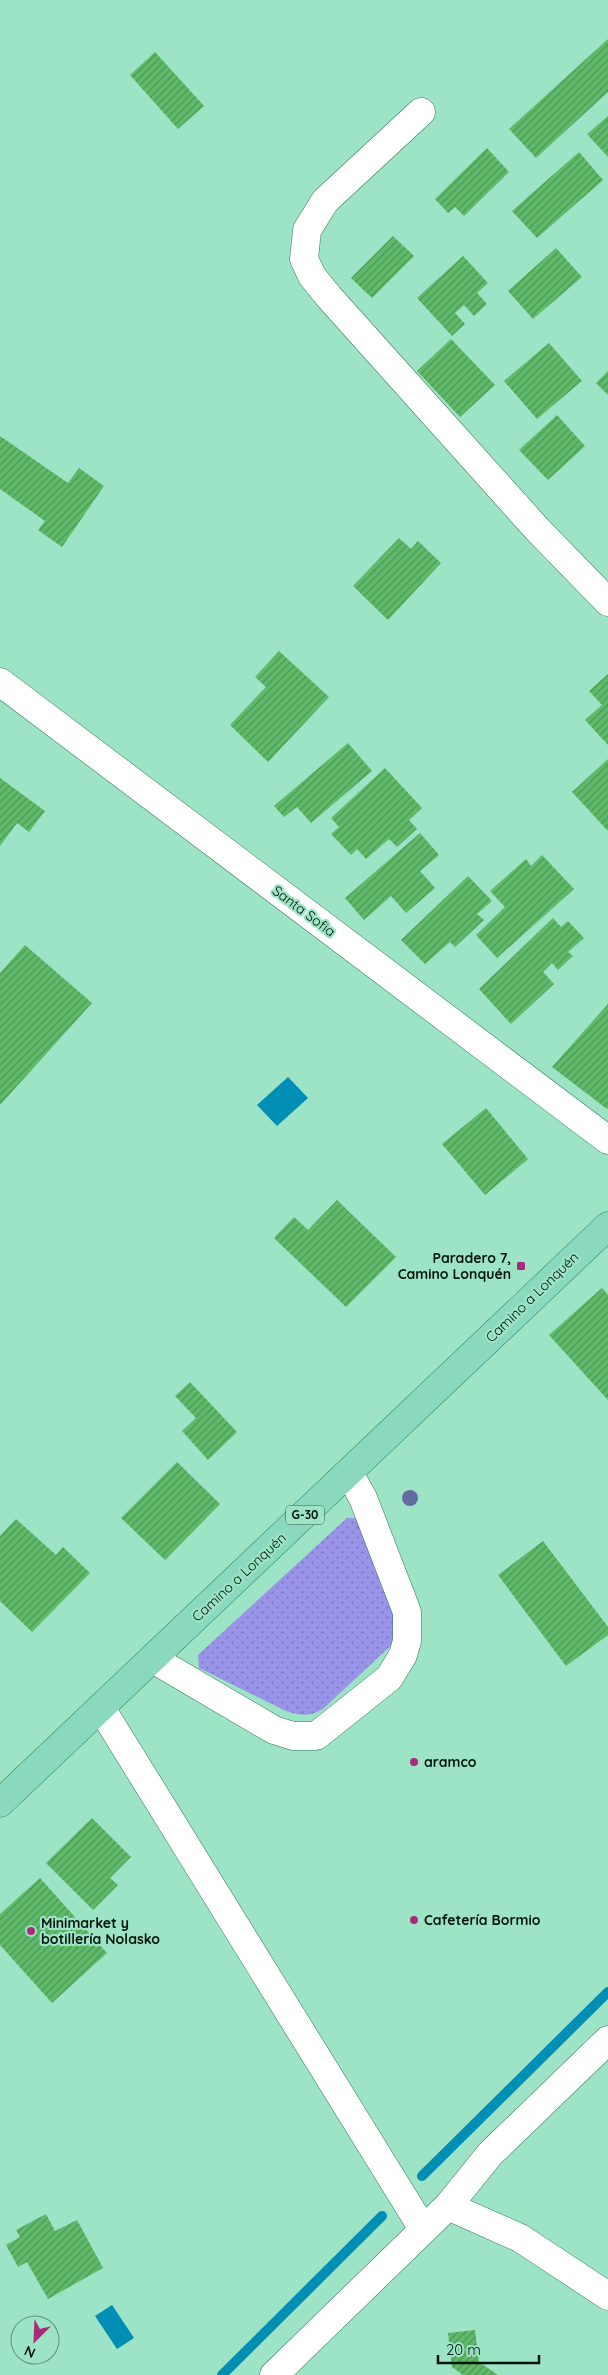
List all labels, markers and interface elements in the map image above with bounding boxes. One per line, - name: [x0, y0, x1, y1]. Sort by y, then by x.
- street label: Santa Sofia: [269, 881, 339, 941]
- street label: Camino a Lonquén: [482, 1248, 582, 1346]
- place label: Paradero 7, Camino Lonquén: [398, 1249, 511, 1283]
- marker: Paradero 7, Camino Lonquén: [515, 1260, 527, 1272]
- road number: G-30: [286, 1506, 324, 1524]
- street label: Camino a Lonquén: [188, 1529, 290, 1625]
- place label: aramco: [424, 1753, 477, 1771]
- marker: aramco: [408, 1756, 420, 1768]
- place label: Cafetería Bormio: [424, 1911, 541, 1929]
- place label: Minimarket y botillería Nolasko: [41, 1914, 160, 1948]
- marker: Cafetería Bormio: [408, 1914, 420, 1926]
- marker: Minimarket y botillería Nolasko: [25, 1925, 37, 1937]
- north arrow: [10, 2315, 60, 2365]
- scale bar: [438, 2332, 539, 2364]
- text: 20 m: [446, 2340, 481, 2359]
- text: N: [21, 2342, 38, 2362]

